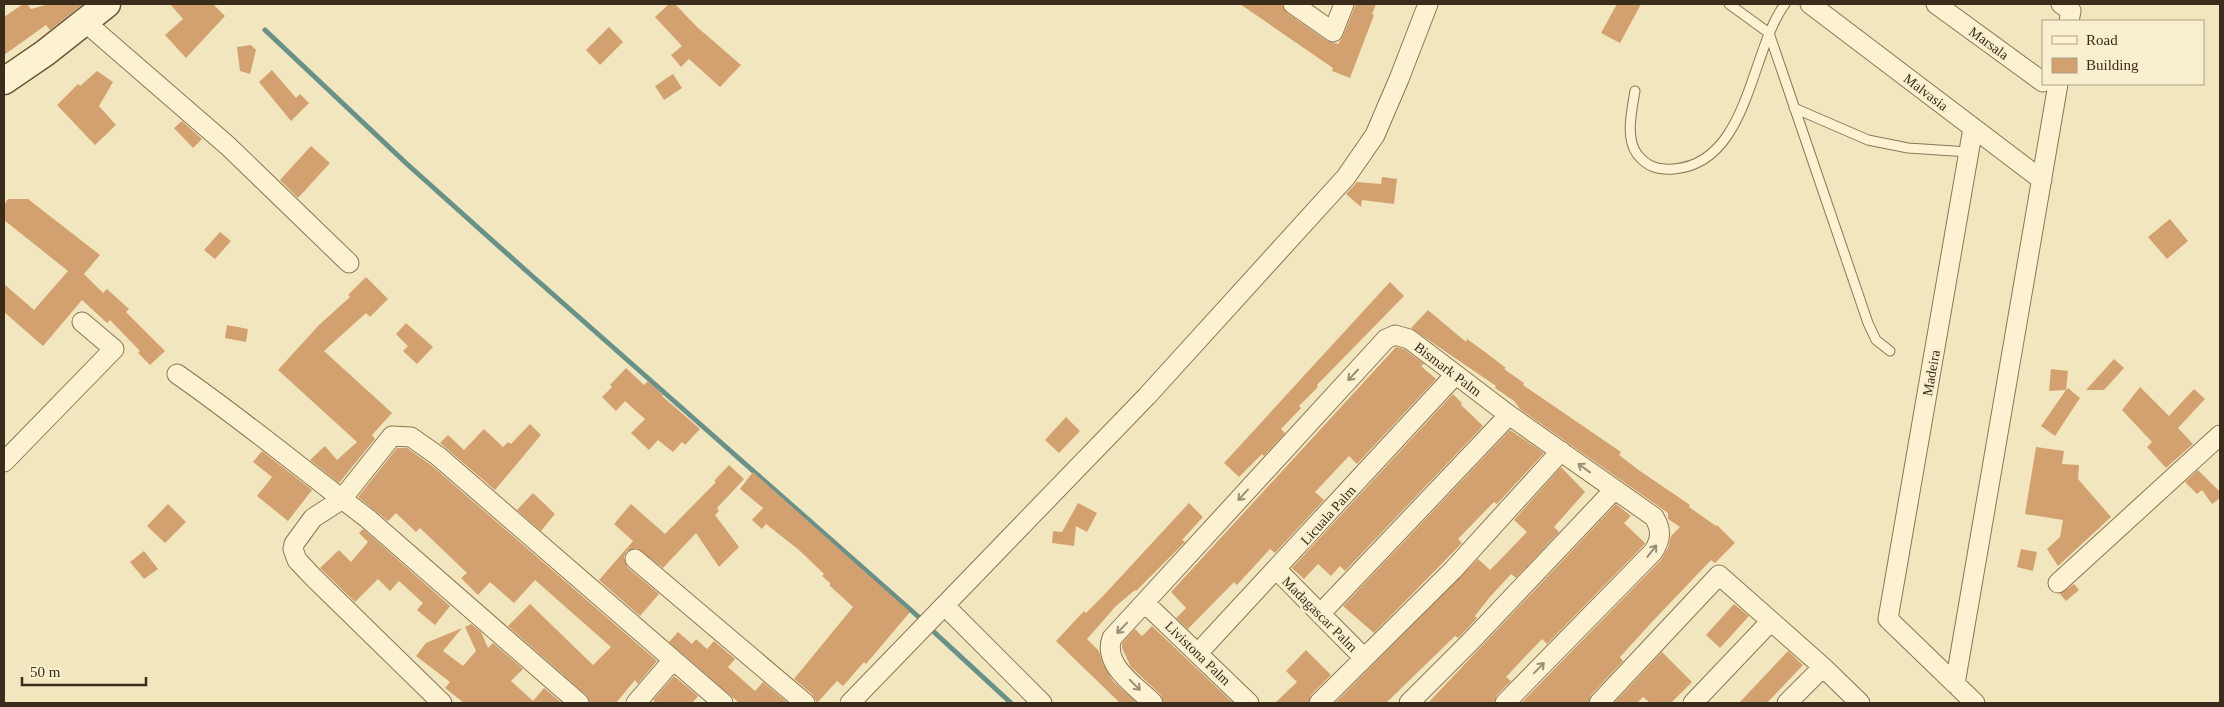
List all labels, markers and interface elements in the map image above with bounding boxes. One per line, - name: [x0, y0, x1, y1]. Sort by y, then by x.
- legend: [2042, 20, 2204, 85]
- street label: Marsala: [1966, 24, 2012, 63]
- text: Road: [2086, 32, 2118, 48]
- text: Building: [2086, 57, 2139, 73]
- street label: Malvasia: [1901, 71, 1951, 114]
- street label: Bismark Palm: [1411, 339, 1484, 399]
- street label: Madeira: [1920, 348, 1943, 397]
- one-way arrow: [1347, 369, 1359, 381]
- one-way arrow: [1577, 463, 1591, 473]
- street label: Licuala Palm: [1298, 483, 1359, 548]
- one-way arrow: [1238, 488, 1249, 501]
- one-way arrow: [1647, 545, 1658, 558]
- street label: Madagascar Palm: [1279, 574, 1360, 655]
- street label: Livistona Palm: [1162, 618, 1234, 688]
- one-way arrow: [1116, 621, 1128, 634]
- scale bar: [22, 654, 146, 686]
- one-way arrow: [1533, 663, 1545, 675]
- text: 50 m: [30, 664, 61, 680]
- one-way arrow: [1129, 679, 1141, 691]

